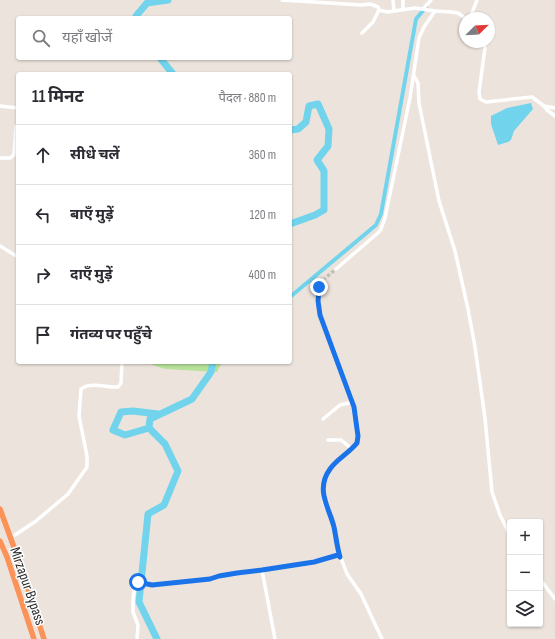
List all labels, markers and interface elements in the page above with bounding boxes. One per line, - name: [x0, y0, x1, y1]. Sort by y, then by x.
- north arrow: [459, 12, 495, 48]
- search box: [16, 16, 292, 60]
- icon: search: [30, 27, 52, 49]
- text: यहाँ खोजें: [62, 28, 112, 47]
- text: 11 मिनट: [32, 87, 84, 107]
- text: पैदल · 880 m: [219, 90, 276, 106]
- icon: ahead: [32, 144, 54, 166]
- text: सीधे चलें: [70, 145, 120, 164]
- text: 360 m: [249, 147, 276, 163]
- icon: left: [32, 204, 54, 226]
- text: बाएँ मुड़ें: [70, 205, 113, 224]
- text: 120 m: [250, 207, 276, 223]
- icon: right: [32, 264, 54, 286]
- text: दाएँ मुड़ें: [70, 265, 113, 284]
- text: 400 m: [249, 267, 276, 283]
- route end: [310, 278, 328, 296]
- icon: arrive: [32, 324, 54, 346]
- text: गंतव्य पर पहुँचे: [70, 325, 152, 344]
- map controls: [507, 519, 543, 627]
- button: +: [507, 519, 543, 555]
- street label: Mirzapur Bypass: [5, 545, 50, 628]
- button: −: [507, 555, 543, 591]
- route start: [129, 573, 147, 591]
- button: layers: [507, 591, 543, 627]

